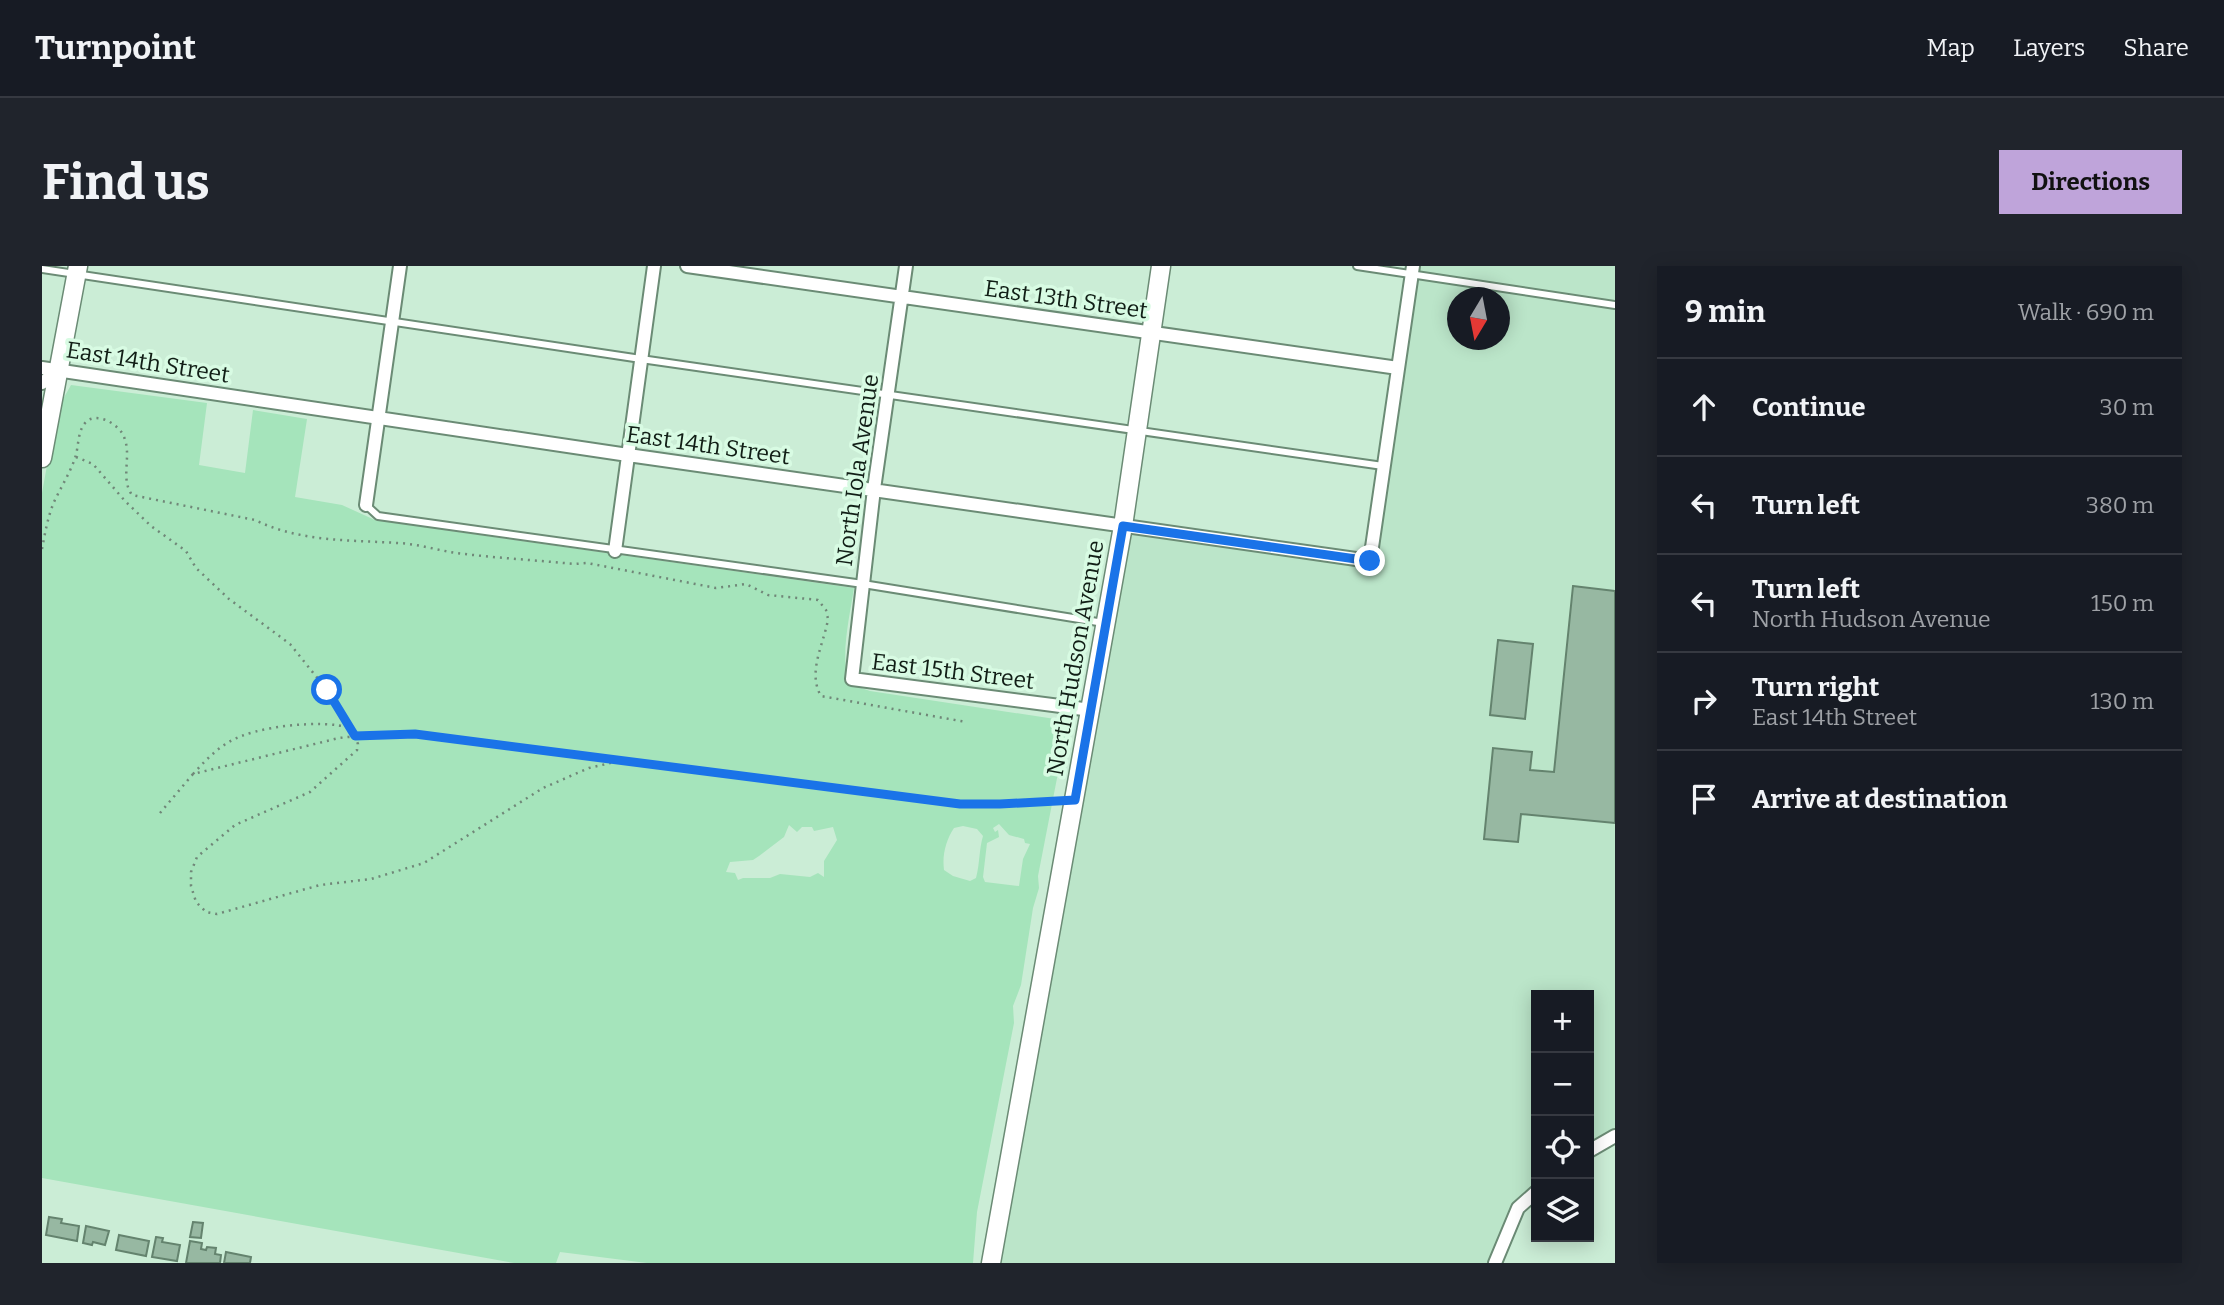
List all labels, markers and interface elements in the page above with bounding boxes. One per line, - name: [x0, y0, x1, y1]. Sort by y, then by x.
- text: Turnpoint: [35, 28, 196, 68]
- text: Map: [1927, 34, 1975, 62]
- text: Layers: [2013, 34, 2085, 62]
- text: Share: [2123, 34, 2189, 62]
- button: Directions: [1999, 150, 2182, 214]
- text: Find us: [42, 153, 210, 212]
- street label: East 13th Street: [983, 274, 1149, 324]
- north arrow: [1447, 287, 1510, 350]
- text: 9 min: [1685, 294, 1766, 330]
- text: Walk · 690 m: [2018, 298, 2154, 326]
- street label: East 14th Street: [64, 335, 232, 389]
- street label: North Iola Avenue: [830, 372, 884, 568]
- icon: ahead: [1685, 388, 1723, 426]
- text: Continue: [1752, 392, 1866, 423]
- text: 30 m: [2100, 393, 2154, 421]
- street label: East 14th Street: [624, 420, 792, 470]
- icon: left: [1685, 486, 1723, 524]
- text: Turn left: [1752, 490, 1860, 521]
- text: 380 m: [2086, 491, 2154, 519]
- street label: North Hudson Avenue: [1040, 538, 1110, 778]
- route end: [1354, 545, 1385, 576]
- text: Turn left: [1752, 574, 1860, 605]
- icon: left: [1685, 584, 1723, 622]
- text: 150 m: [2091, 589, 2154, 617]
- text: North Hudson Avenue: [1752, 605, 1991, 633]
- street label: East 15th Street: [870, 647, 1036, 695]
- text: Turn right: [1752, 672, 1879, 703]
- route start: [311, 674, 342, 705]
- icon: right: [1685, 682, 1723, 720]
- text: 130 m: [2090, 687, 2154, 715]
- text: East 14th Street: [1752, 703, 1917, 731]
- icon: arrive: [1685, 780, 1723, 818]
- text: Arrive at destination: [1752, 784, 2007, 815]
- map controls: [1531, 990, 1594, 1242]
- button: +: [1531, 990, 1594, 1053]
- button: −: [1531, 1053, 1594, 1116]
- button: locate: [1531, 1116, 1594, 1179]
- button: layers: [1531, 1179, 1594, 1242]

